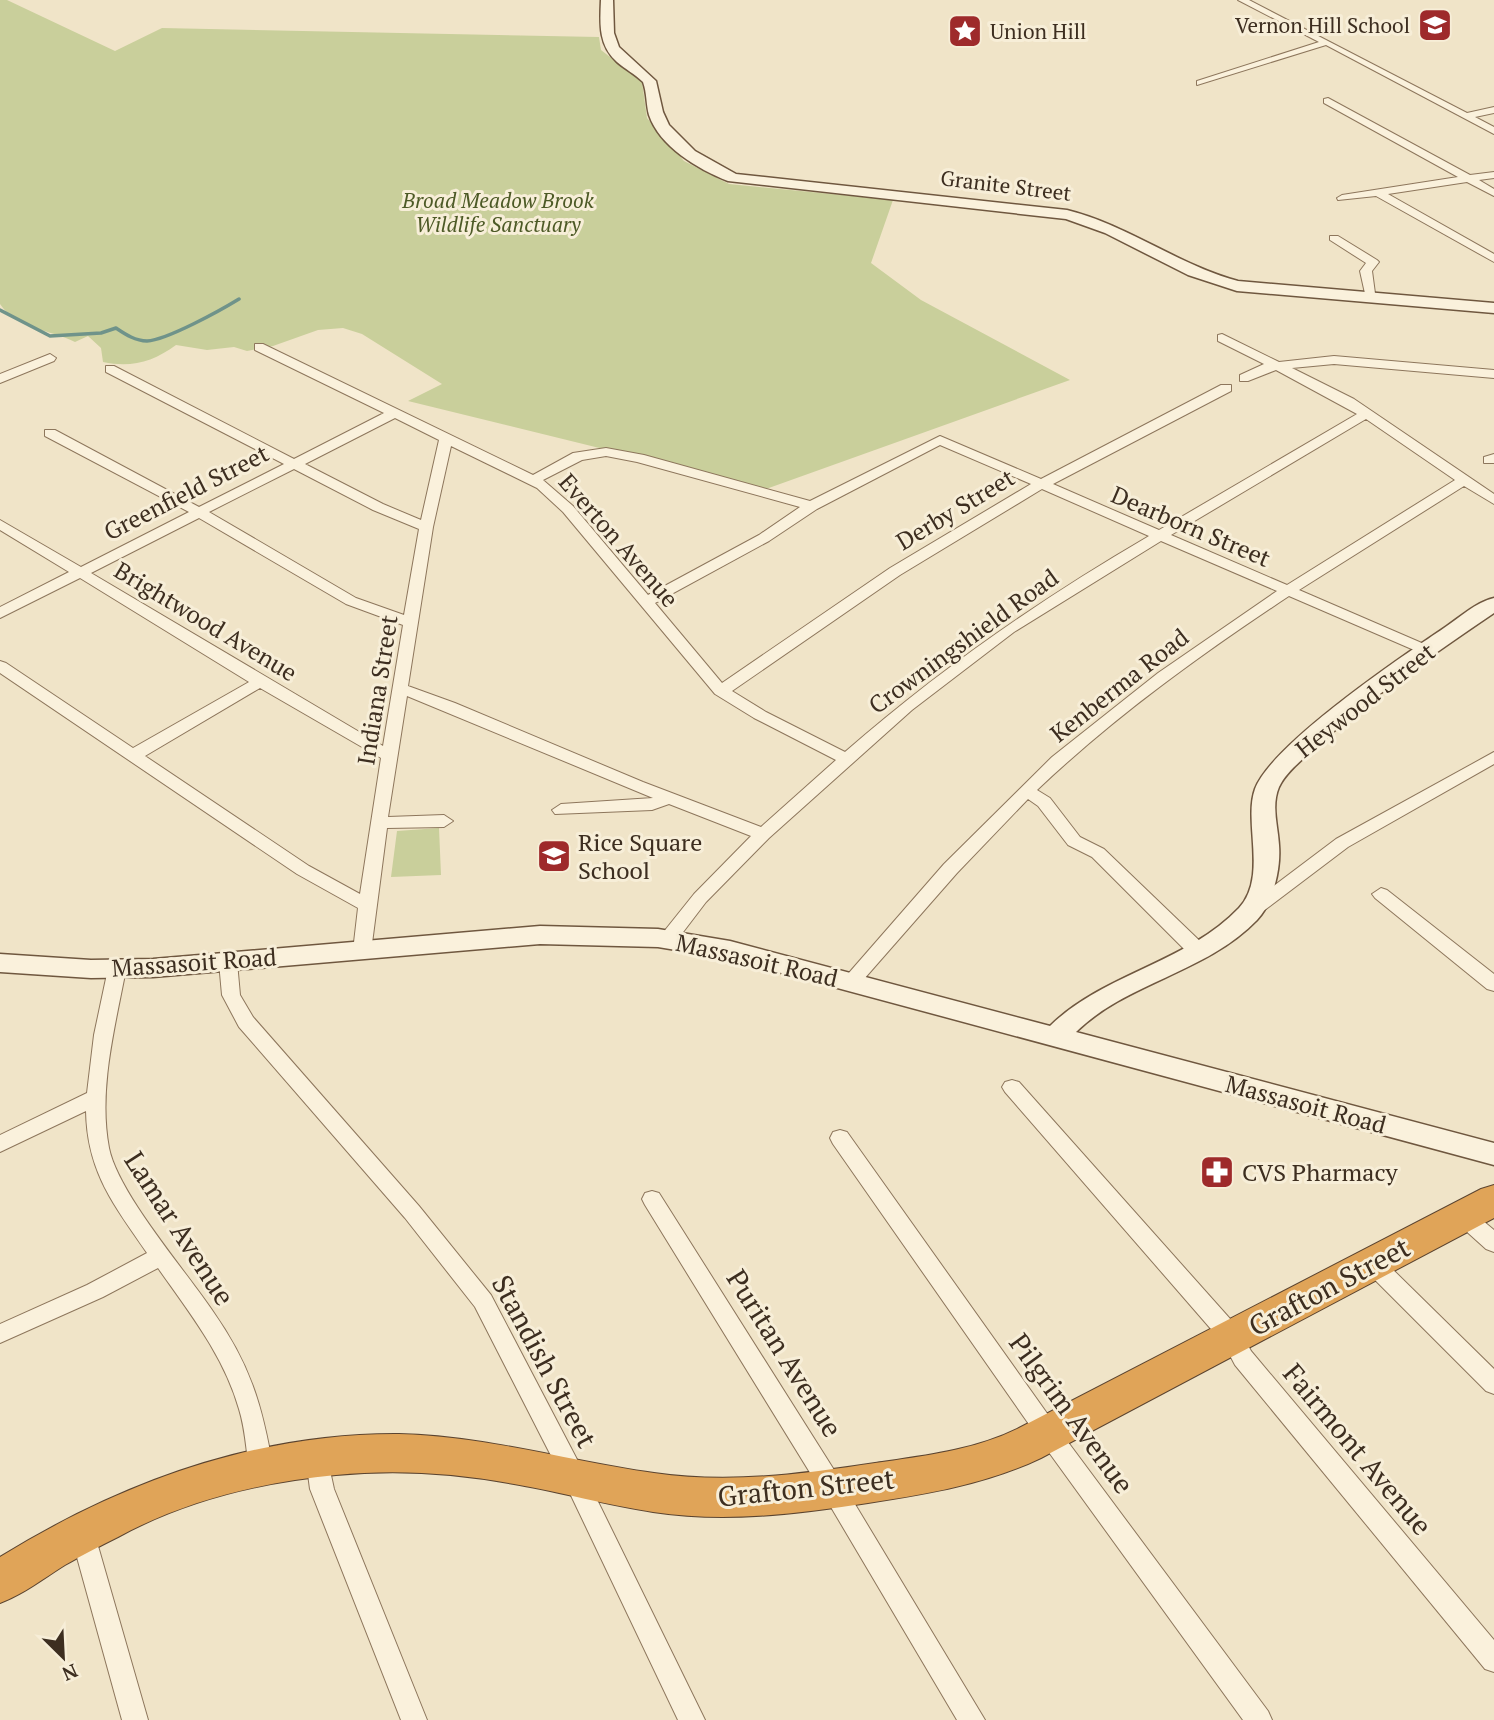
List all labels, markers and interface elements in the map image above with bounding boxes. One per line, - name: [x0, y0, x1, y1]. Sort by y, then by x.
- school or university icon: Vernon Hill School: [1416, 6, 1454, 44]
- place label: Vernon Hill School: [1235, 11, 1410, 39]
- place icon: Union Hill: [946, 12, 984, 50]
- place label: Union Hill: [990, 17, 1086, 45]
- street label: Granite Street: [939, 163, 1073, 207]
- park label: Broad Meadow Brook Wildlife Sanctuary: [401, 186, 595, 238]
- street label: Greenfield Street: [98, 437, 274, 547]
- street label: Derby Street: [890, 461, 1020, 557]
- street label: Everton Avenue: [552, 466, 686, 614]
- street label: Dearborn Street: [1106, 478, 1276, 574]
- street label: Brightwood Avenue: [109, 554, 303, 688]
- street label: Crowningshield Road: [862, 561, 1064, 721]
- street label: Indiana Street: [349, 613, 405, 767]
- street label: Kenberma Road: [1043, 621, 1195, 749]
- street label: Heywood Street: [1289, 635, 1441, 765]
- place label: Rice Square School: [578, 826, 702, 886]
- school or university icon: Rice Square School: [535, 837, 573, 875]
- street label: Massasoit Road: [673, 926, 841, 994]
- street label: Massasoit Road: [111, 940, 277, 984]
- street label: Massasoit Road: [1222, 1067, 1390, 1141]
- street label: Lamar Avenue: [116, 1144, 244, 1312]
- pharmacy icon: CVS Pharmacy: [1198, 1153, 1236, 1191]
- place label: CVS Pharmacy: [1242, 1156, 1399, 1188]
- street label: Grafton Street: [1242, 1228, 1417, 1344]
- street label: Puritan Avenue: [719, 1262, 851, 1444]
- street label: Standish Street: [484, 1268, 606, 1454]
- street label: Pilgrim Avenue: [1001, 1325, 1143, 1501]
- street label: Fairmont Avenue: [1275, 1355, 1441, 1543]
- street label: Grafton Street: [716, 1459, 897, 1515]
- north arrow: [28, 1622, 98, 1692]
- text: N: [58, 1659, 82, 1688]

